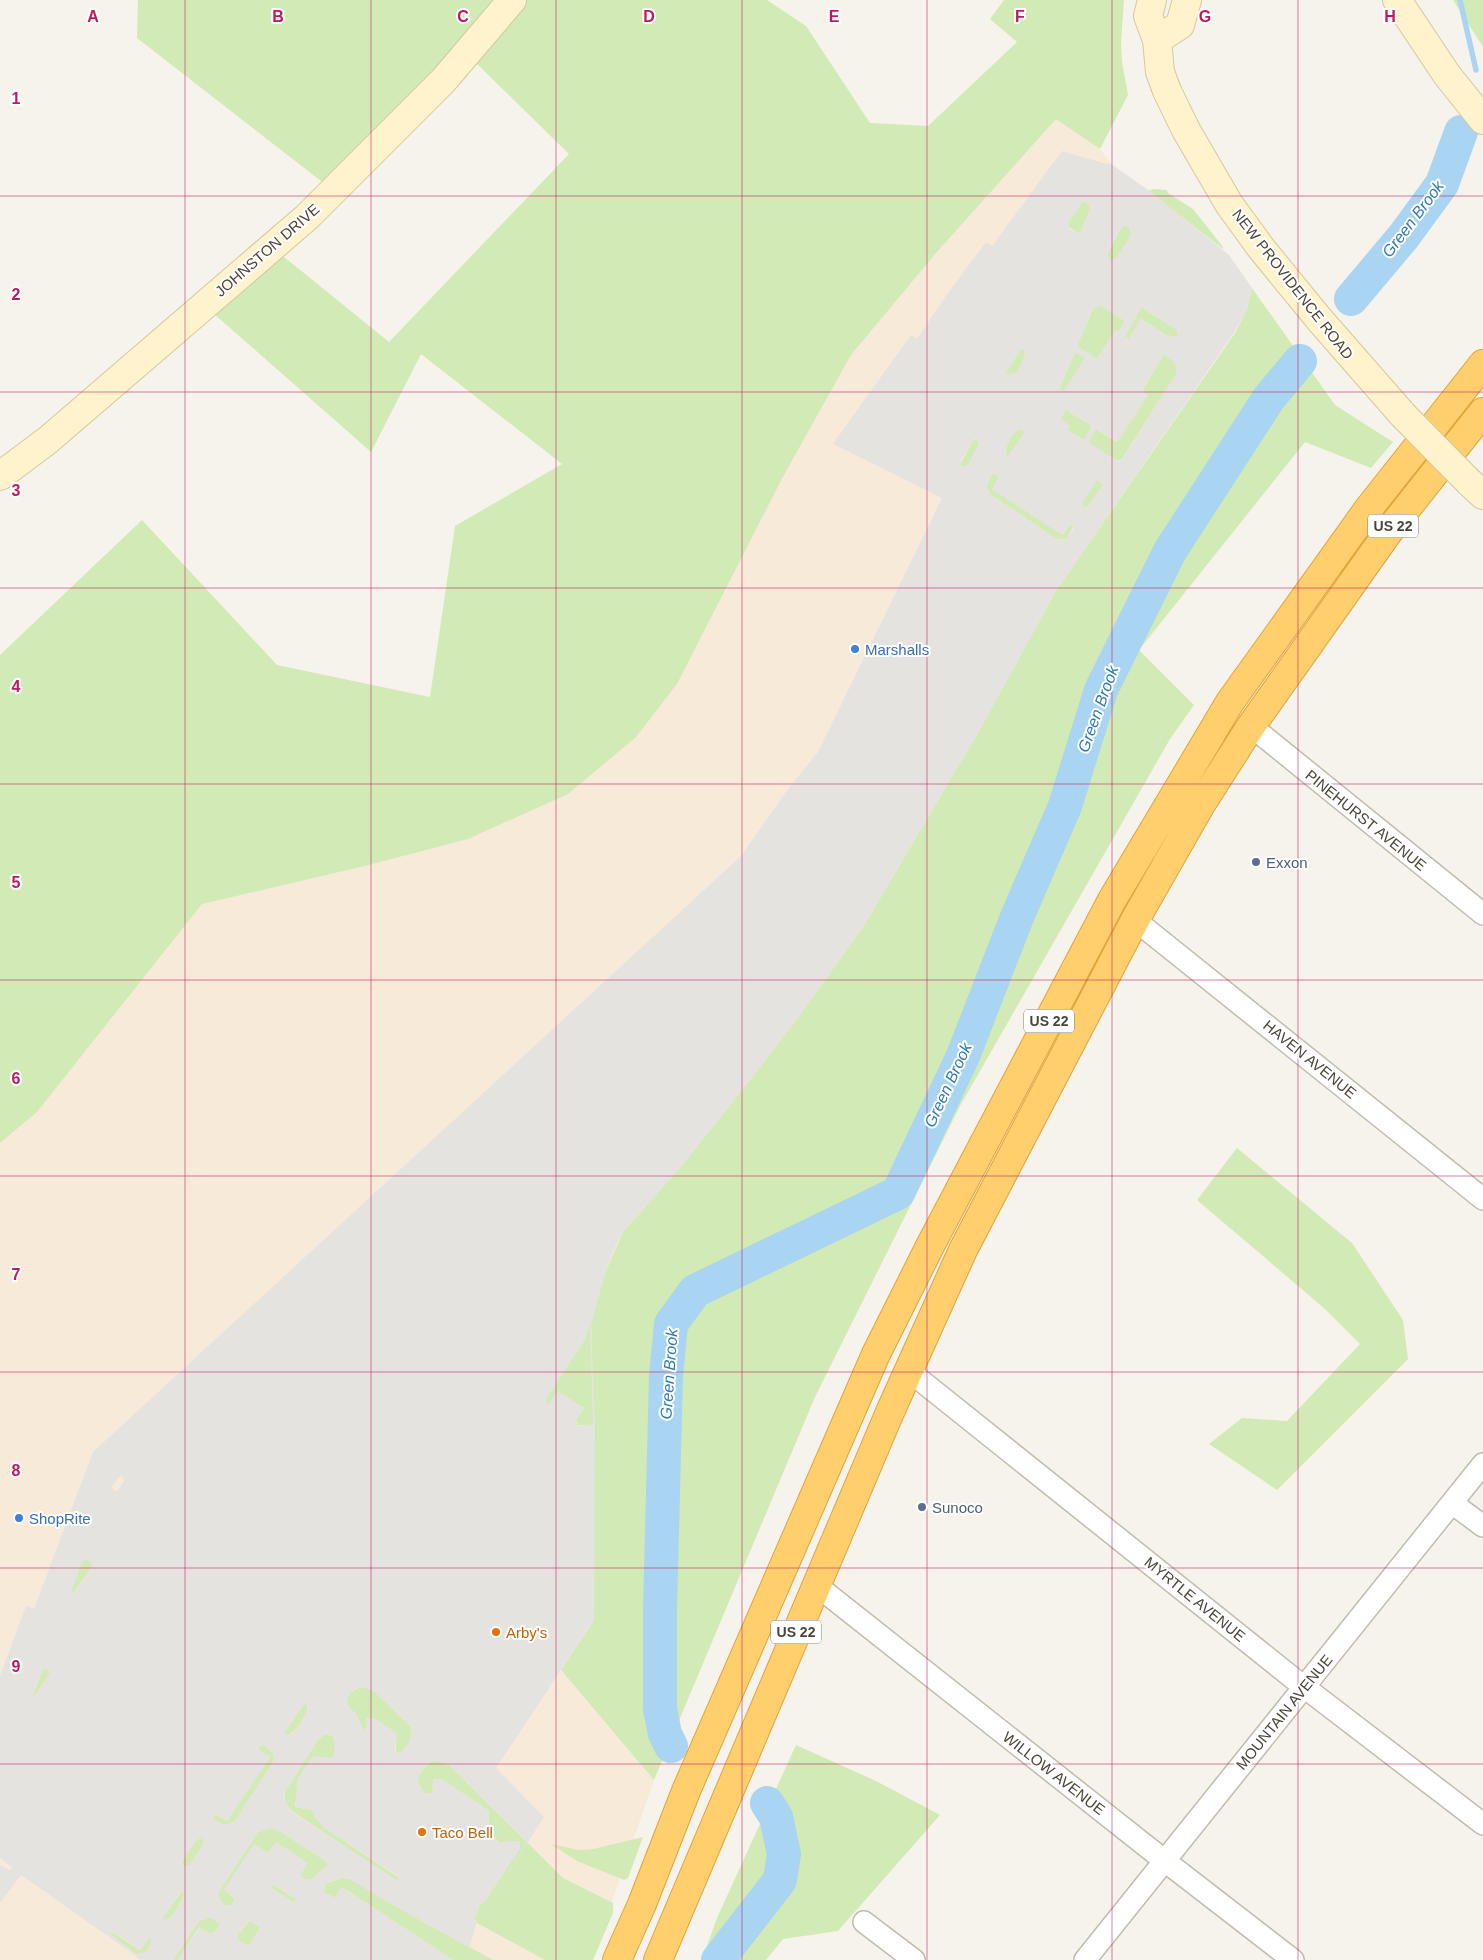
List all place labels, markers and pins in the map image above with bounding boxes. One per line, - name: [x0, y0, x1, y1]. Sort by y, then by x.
- place label: Marshalls: [865, 641, 929, 658]
- marker: Marshalls: [849, 643, 861, 655]
- place label: Exxon: [1266, 854, 1308, 871]
- marker: Exxon: [1250, 856, 1262, 868]
- place label: Sunoco: [932, 1499, 983, 1516]
- marker: Sunoco: [916, 1501, 928, 1513]
- place label: ShopRite: [29, 1510, 91, 1527]
- marker: ShopRite: [13, 1512, 25, 1524]
- place label: Arby's: [506, 1624, 547, 1641]
- marker: Arby's: [490, 1626, 502, 1638]
- place label: Taco Bell: [432, 1824, 493, 1841]
- marker: Taco Bell: [416, 1826, 428, 1838]

